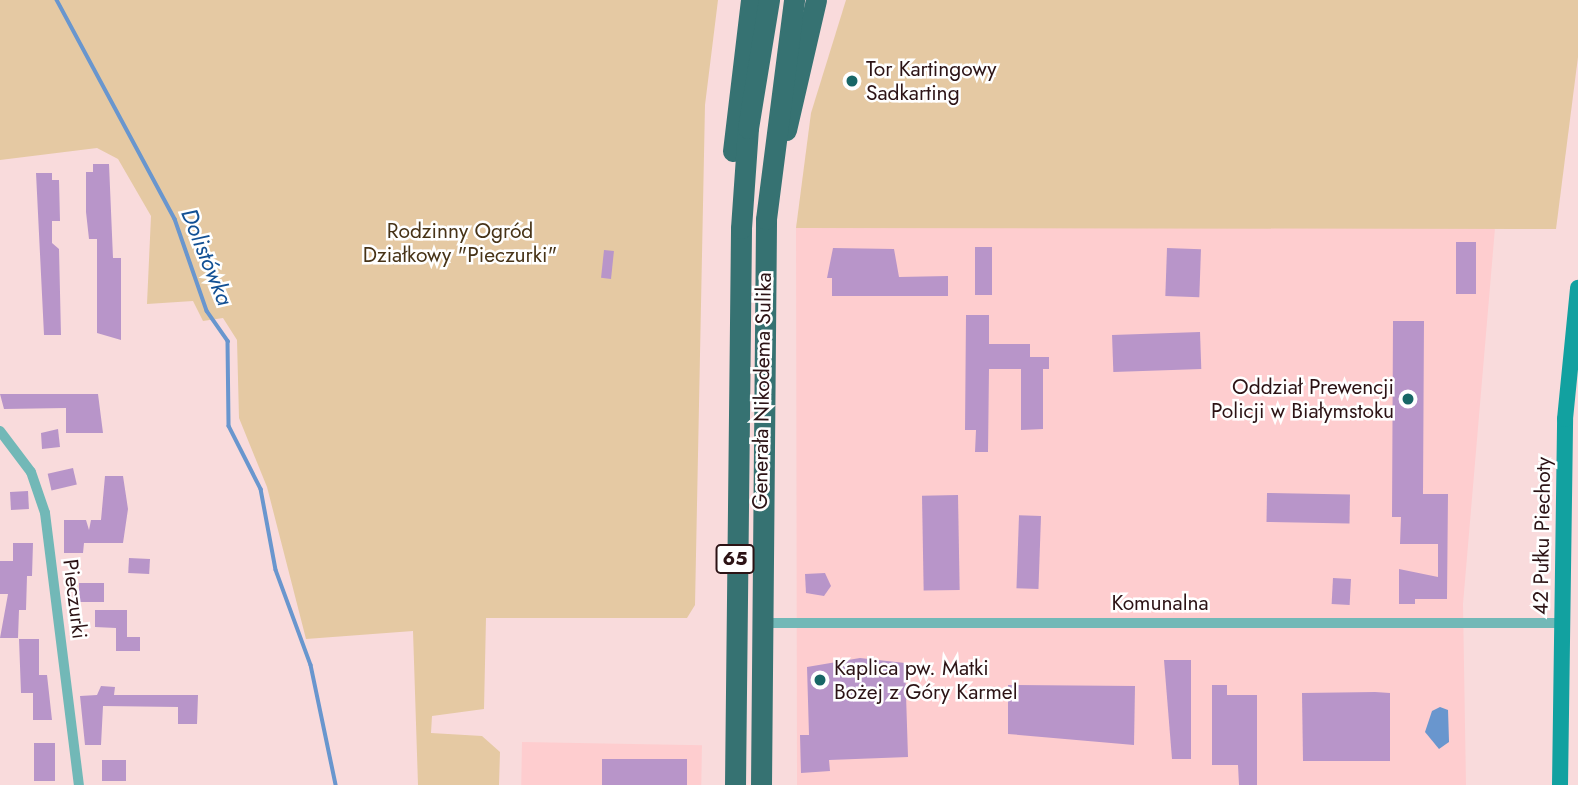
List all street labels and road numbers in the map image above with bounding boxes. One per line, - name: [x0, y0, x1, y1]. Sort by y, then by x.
- street label: Generała Nikodema Sulika: [747, 272, 777, 510]
- street label: 42 Pułku Piechoty: [1528, 457, 1556, 615]
- road number: 65: [714, 544, 756, 574]
- street label: Pieczurki: [58, 558, 92, 640]
- street label: Komunalna: [1111, 590, 1209, 616]

